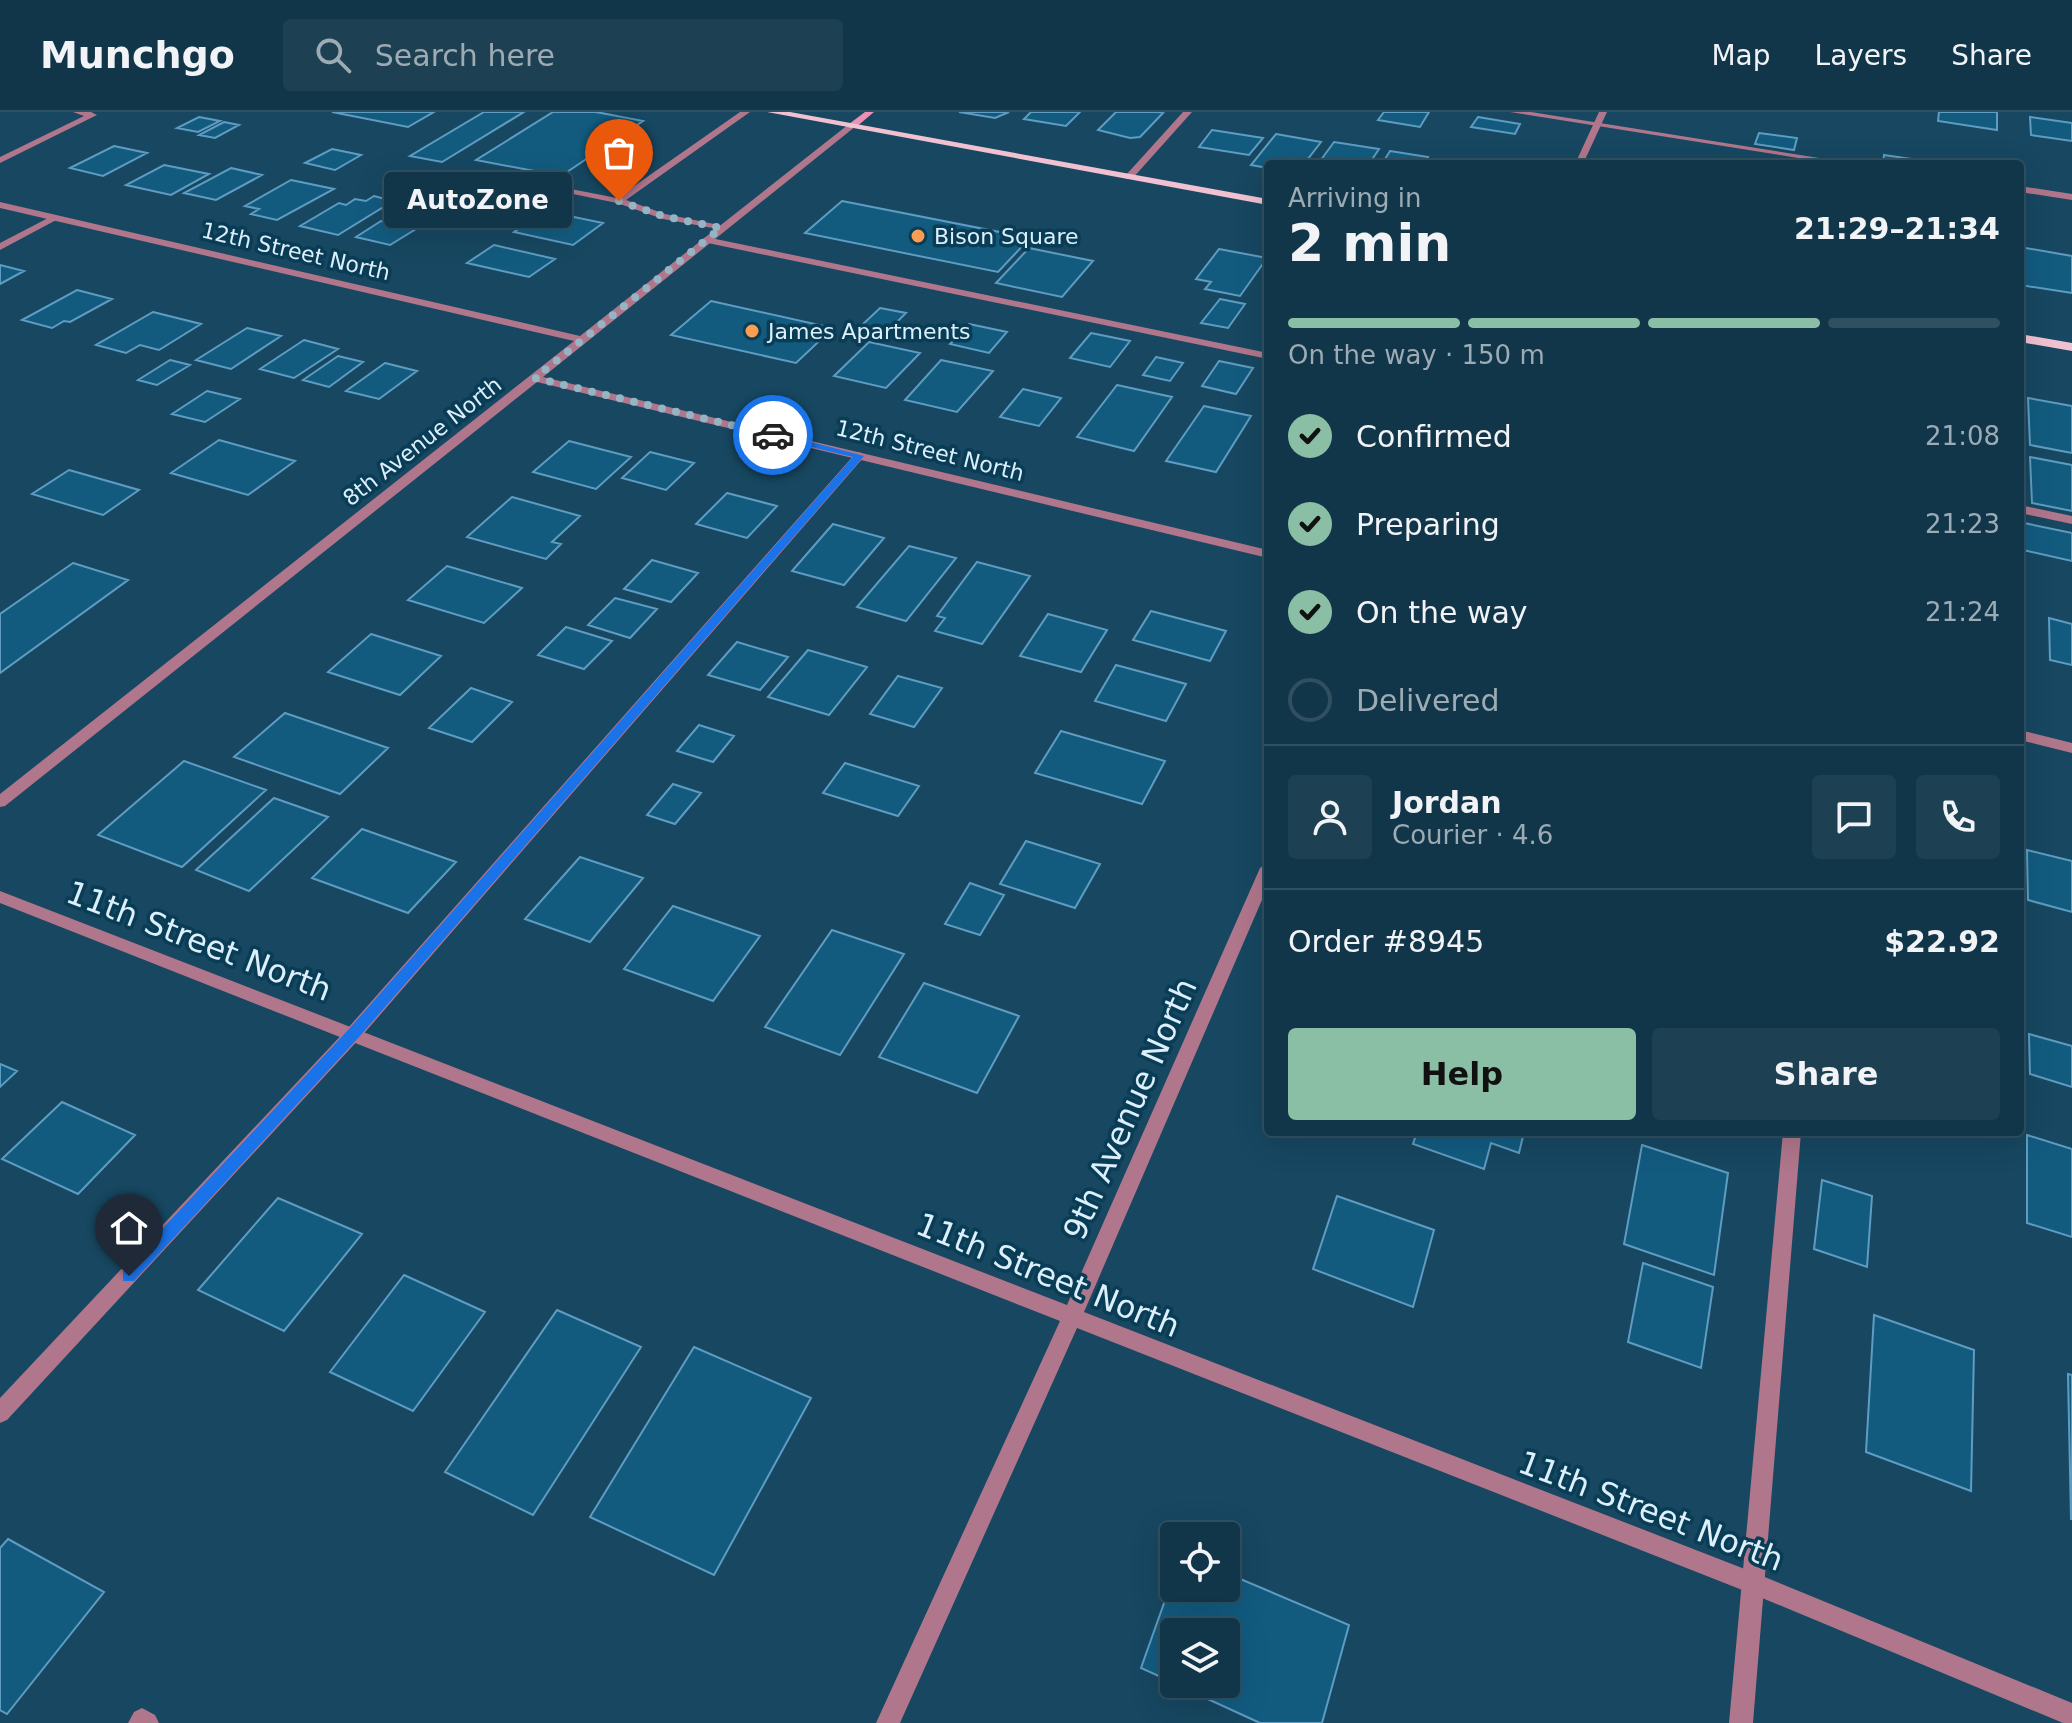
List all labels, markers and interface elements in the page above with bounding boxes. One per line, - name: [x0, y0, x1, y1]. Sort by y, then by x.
- search box: [283, 19, 843, 91]
- text: Munchgo: [40, 33, 235, 77]
- icon: search: [311, 33, 355, 77]
- text: Search here: [375, 38, 555, 73]
- text: Map: [1711, 39, 1771, 72]
- text: Layers: [1815, 39, 1907, 72]
- text: Share: [1951, 39, 2032, 72]
- pin: [585, 119, 653, 201]
- icon: bag: [597, 131, 641, 175]
- callout: AutoZone: [383, 173, 571, 229]
- text: Arriving in: [1288, 183, 1422, 213]
- text: AutoZone: [407, 185, 549, 215]
- text: 21:29–21:34: [1794, 211, 2000, 246]
- text: 2 min: [1288, 213, 1451, 273]
- street label: 12th Street North: [199, 218, 393, 285]
- place label: Bison Square: [934, 224, 1079, 249]
- marker: Bison Square: [909, 227, 927, 245]
- place label: James Apartments: [766, 319, 971, 344]
- marker: James Apartments: [743, 322, 761, 340]
- text: On the way · 150 m: [1288, 340, 1545, 370]
- street label: 8th Avenue North: [338, 372, 506, 511]
- courier: [733, 395, 813, 475]
- icon: car: [751, 413, 795, 457]
- icon: check: [1288, 414, 1332, 458]
- street label: 12th Street North: [833, 415, 1027, 486]
- text: Confirmed: [1356, 419, 1512, 454]
- text: 21:08: [1925, 421, 2000, 451]
- icon: check: [1288, 502, 1332, 546]
- text: Preparing: [1356, 507, 1500, 542]
- text: 21:23: [1925, 509, 2000, 539]
- icon: check: [1288, 590, 1332, 634]
- text: On the way: [1356, 595, 1528, 630]
- text: 21:24: [1925, 597, 2000, 627]
- text: Delivered: [1356, 683, 1500, 718]
- button: person: [1288, 775, 1372, 859]
- button: chat: [1812, 775, 1896, 859]
- button: phone: [1916, 775, 2000, 859]
- text: Jordan: [1392, 785, 1502, 820]
- text: Courier · 4.6: [1392, 820, 1553, 850]
- street label: 11th Street North: [61, 873, 337, 1009]
- text: Order #8945: [1288, 924, 1484, 959]
- text: $22.92: [1884, 924, 2000, 959]
- street label: 9th Avenue North: [1055, 972, 1205, 1246]
- button: Help: [1288, 1028, 1636, 1120]
- button: Share: [1652, 1028, 2000, 1120]
- pin: [95, 1194, 163, 1276]
- street label: 11th Street North: [911, 1205, 1185, 1345]
- icon: home: [107, 1206, 151, 1250]
- street label: 11th Street North: [1513, 1443, 1789, 1579]
- map controls: [1160, 1522, 1240, 1698]
- button: locate: [1160, 1522, 1240, 1602]
- button: layers: [1160, 1618, 1240, 1698]

